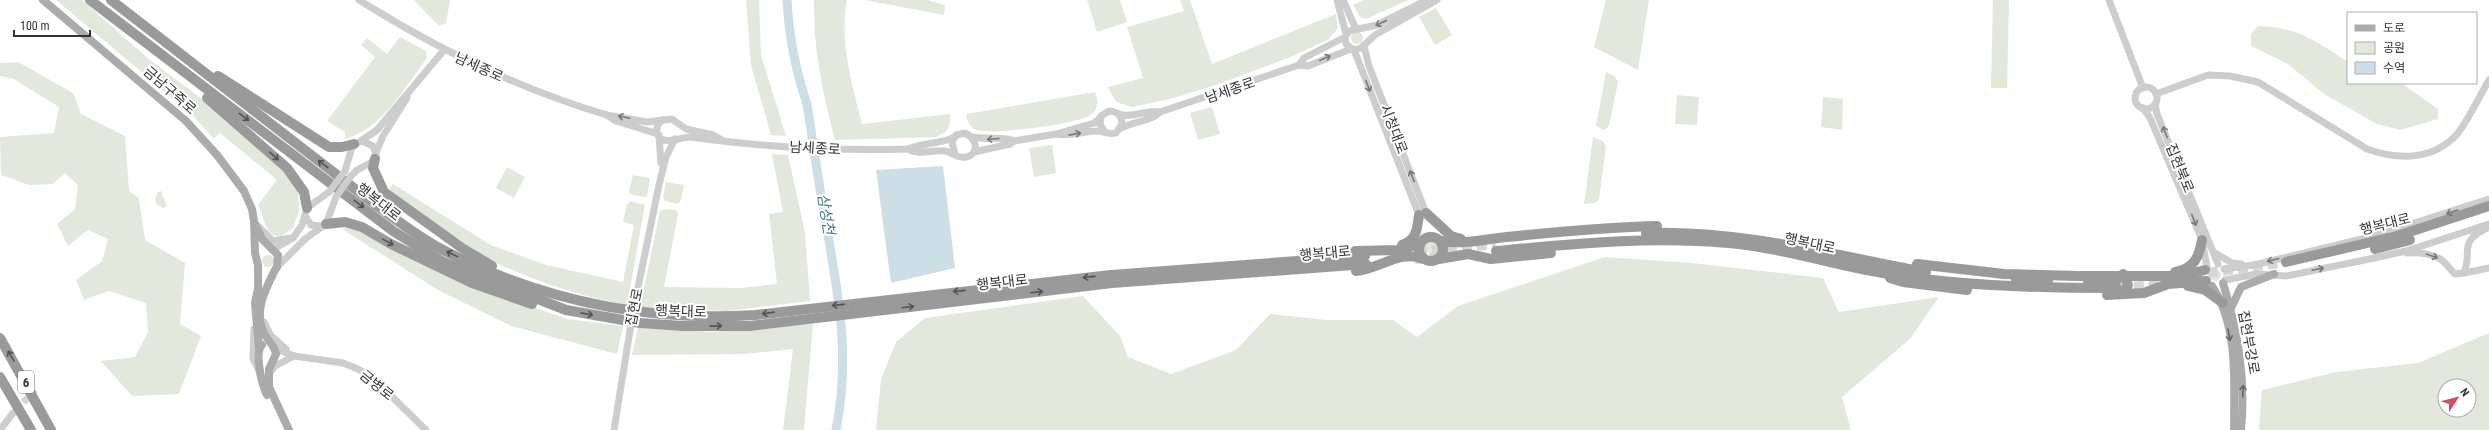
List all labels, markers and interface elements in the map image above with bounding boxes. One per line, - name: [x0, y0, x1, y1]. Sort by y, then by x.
- scale bar: [14, 12, 90, 38]
- legend: [2347, 12, 2477, 84]
- text: 100 m: [20, 19, 50, 33]
- one-way arrow: [1375, 20, 1387, 27]
- text: 도로: [2383, 21, 2405, 35]
- text: 공원: [2383, 41, 2405, 55]
- street label: 남세종로: [452, 49, 506, 85]
- one-way arrow: [1318, 54, 1330, 61]
- text: 수역: [2383, 61, 2405, 75]
- street label: 금남구즉로: [140, 63, 200, 117]
- street label: 남세종로: [1203, 74, 1257, 106]
- one-way arrow: [1365, 79, 1373, 91]
- street label: 시청대로: [1377, 102, 1411, 156]
- one-way arrow: [617, 112, 630, 120]
- one-way arrow: [238, 113, 249, 121]
- one-way arrow: [2160, 126, 2168, 138]
- one-way arrow: [1068, 130, 1081, 138]
- one-way arrow: [987, 136, 1000, 143]
- street label: 남세종로: [789, 139, 841, 157]
- street label: 집현북로: [2163, 141, 2197, 195]
- one-way arrow: [269, 152, 279, 161]
- one-way arrow: [317, 159, 328, 168]
- one-way arrow: [1408, 171, 1415, 183]
- street label: 행복대로: [354, 180, 404, 224]
- water label: 삼성천: [814, 192, 838, 238]
- one-way arrow: [353, 199, 364, 208]
- one-way arrow: [2447, 209, 2459, 217]
- street label: 행복대로: [2358, 210, 2412, 238]
- one-way arrow: [2190, 213, 2198, 225]
- street label: 행복대로: [1783, 230, 1837, 256]
- one-way arrow: [382, 239, 394, 247]
- street label: 행복대로: [1299, 243, 1351, 263]
- one-way arrow: [446, 250, 458, 257]
- one-way arrow: [2425, 253, 2437, 261]
- one-way arrow: [2267, 257, 2280, 264]
- one-way arrow: [2311, 265, 2324, 273]
- street label: 행복대로: [975, 271, 1029, 293]
- one-way arrow: [1083, 274, 1096, 281]
- street label: 집현로: [622, 286, 646, 327]
- one-way arrow: [953, 288, 966, 295]
- one-way arrow: [1030, 288, 1043, 296]
- one-way arrow: [832, 301, 845, 308]
- street label: 행복대로: [655, 302, 707, 320]
- one-way arrow: [901, 304, 914, 311]
- one-way arrow: [761, 309, 774, 317]
- street label: 집현부강로: [2236, 309, 2262, 375]
- one-way arrow: [580, 310, 593, 318]
- one-way arrow: [709, 322, 722, 330]
- one-way arrow: [2225, 328, 2233, 341]
- one-way arrow: [7, 350, 15, 362]
- street label: 금병로: [357, 367, 397, 403]
- road number: 6: [18, 371, 34, 393]
- north arrow: [2437, 378, 2477, 418]
- one-way arrow: [2239, 385, 2246, 398]
- text: N: [2457, 386, 2472, 399]

